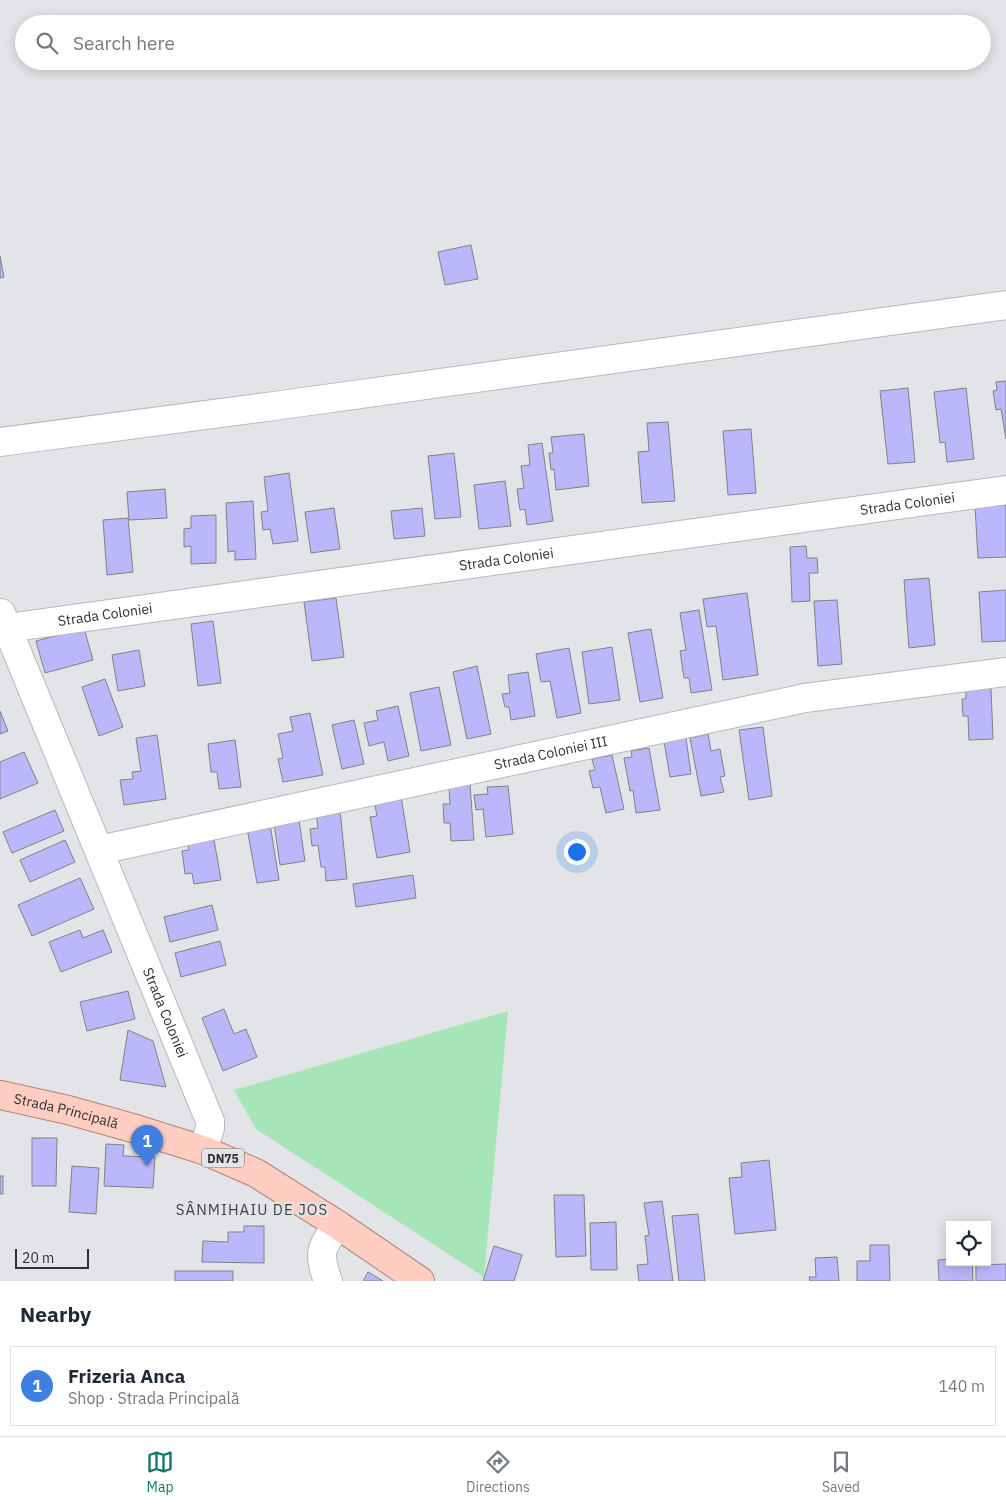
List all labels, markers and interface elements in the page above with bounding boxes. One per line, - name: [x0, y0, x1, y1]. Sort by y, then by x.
- search box: [15, 15, 991, 70]
- icon: search: [33, 29, 61, 57]
- text: Search here: [73, 31, 175, 55]
- street label: Strada Coloniei: [859, 488, 956, 519]
- street label: Strada Coloniei: [458, 544, 555, 574]
- street label: Strada Coloniei: [57, 599, 154, 630]
- street label: Strada Coloniei III: [492, 732, 609, 774]
- your location: [564, 839, 590, 865]
- street label: Strada Coloniei: [139, 965, 192, 1060]
- street label: Strada Principală: [12, 1089, 121, 1133]
- pin: 1: [131, 1125, 163, 1166]
- road number: DN75: [202, 1148, 244, 1168]
- district label: SÂNMIHAIU DE JOS: [176, 1200, 328, 1219]
- map controls: [946, 1221, 991, 1266]
- button: locate: [946, 1221, 991, 1266]
- scale bar: [15, 1246, 89, 1269]
- text: 20 m: [22, 1249, 54, 1267]
- text: Nearby: [20, 1300, 91, 1328]
- text: Frizeria Anca: [68, 1364, 185, 1388]
- text: 1: [32, 1376, 42, 1396]
- text: 140 m: [938, 1376, 985, 1396]
- text: Shop · Strada Principală: [68, 1388, 240, 1408]
- tab: Map: [146, 1448, 174, 1496]
- tab: Directions: [466, 1448, 530, 1496]
- tab: Saved: [822, 1448, 860, 1496]

